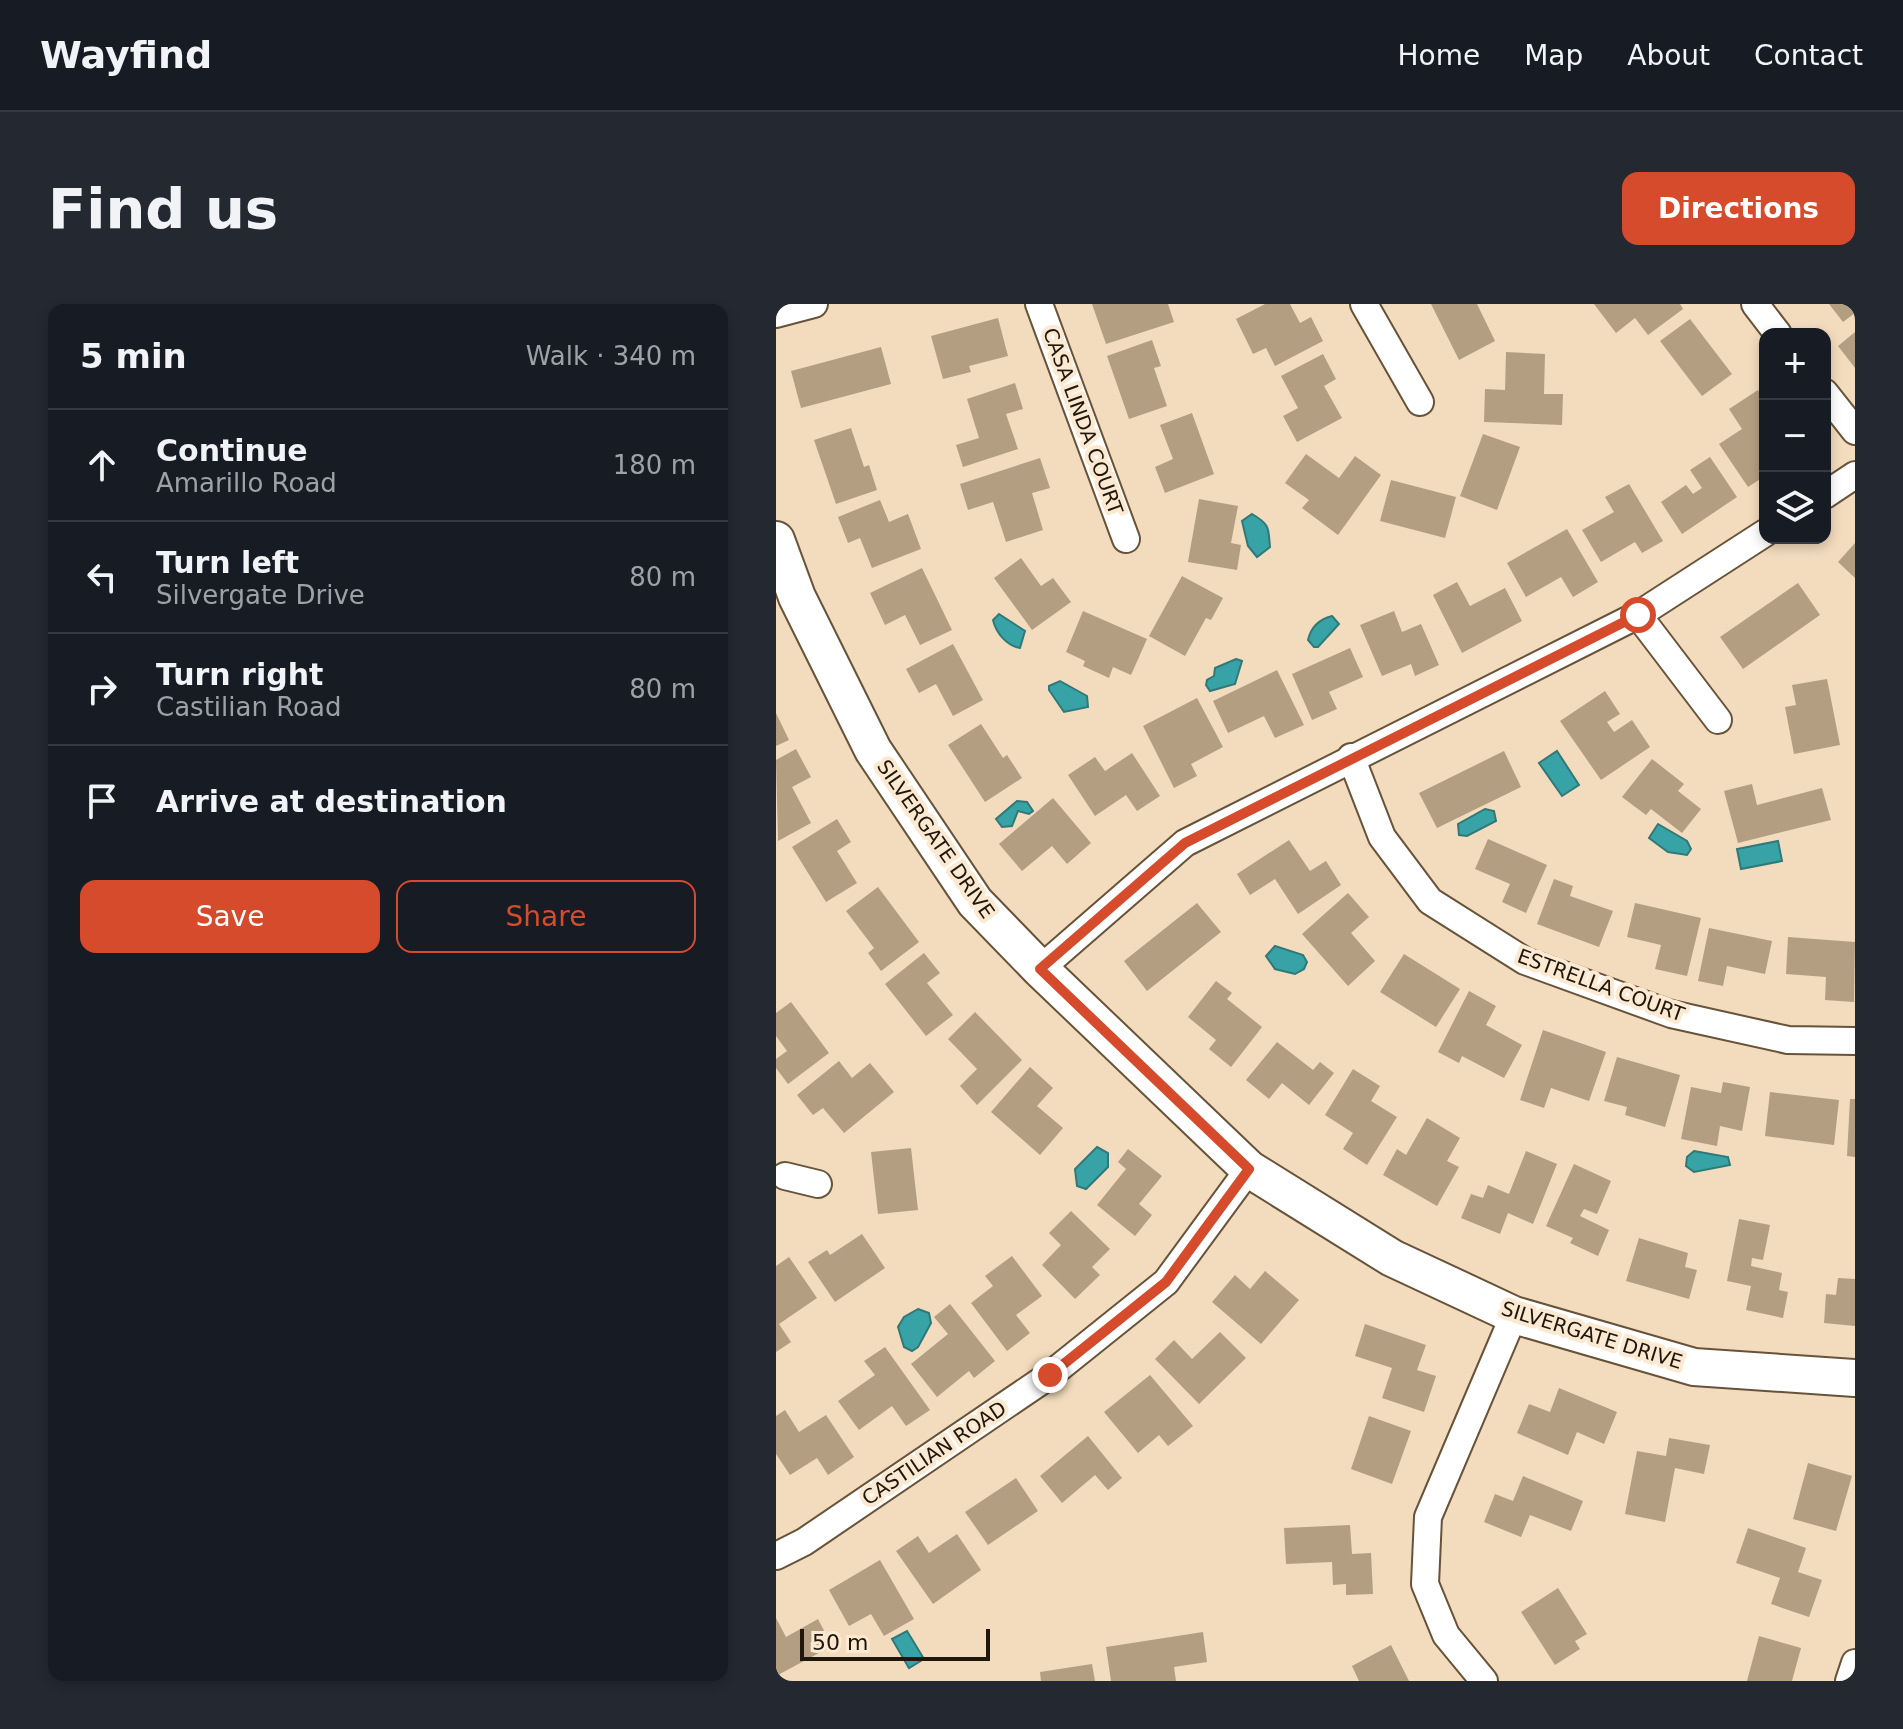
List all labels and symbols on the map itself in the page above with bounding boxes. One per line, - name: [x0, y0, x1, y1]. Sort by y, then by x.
- street label: CASA LINDA COURT: [1038, 324, 1128, 518]
- route start: [1620, 597, 1656, 633]
- street label: SILVERGATE DRIVE: [872, 755, 1000, 923]
- street label: ESTRELLA COURT: [1514, 944, 1688, 1027]
- street label: SILVERGATE DRIVE: [1499, 1296, 1685, 1374]
- route end: [1032, 1357, 1068, 1393]
- street label: CASTILIAN ROAD: [857, 1396, 1011, 1510]
- scale bar: [800, 1625, 990, 1661]

